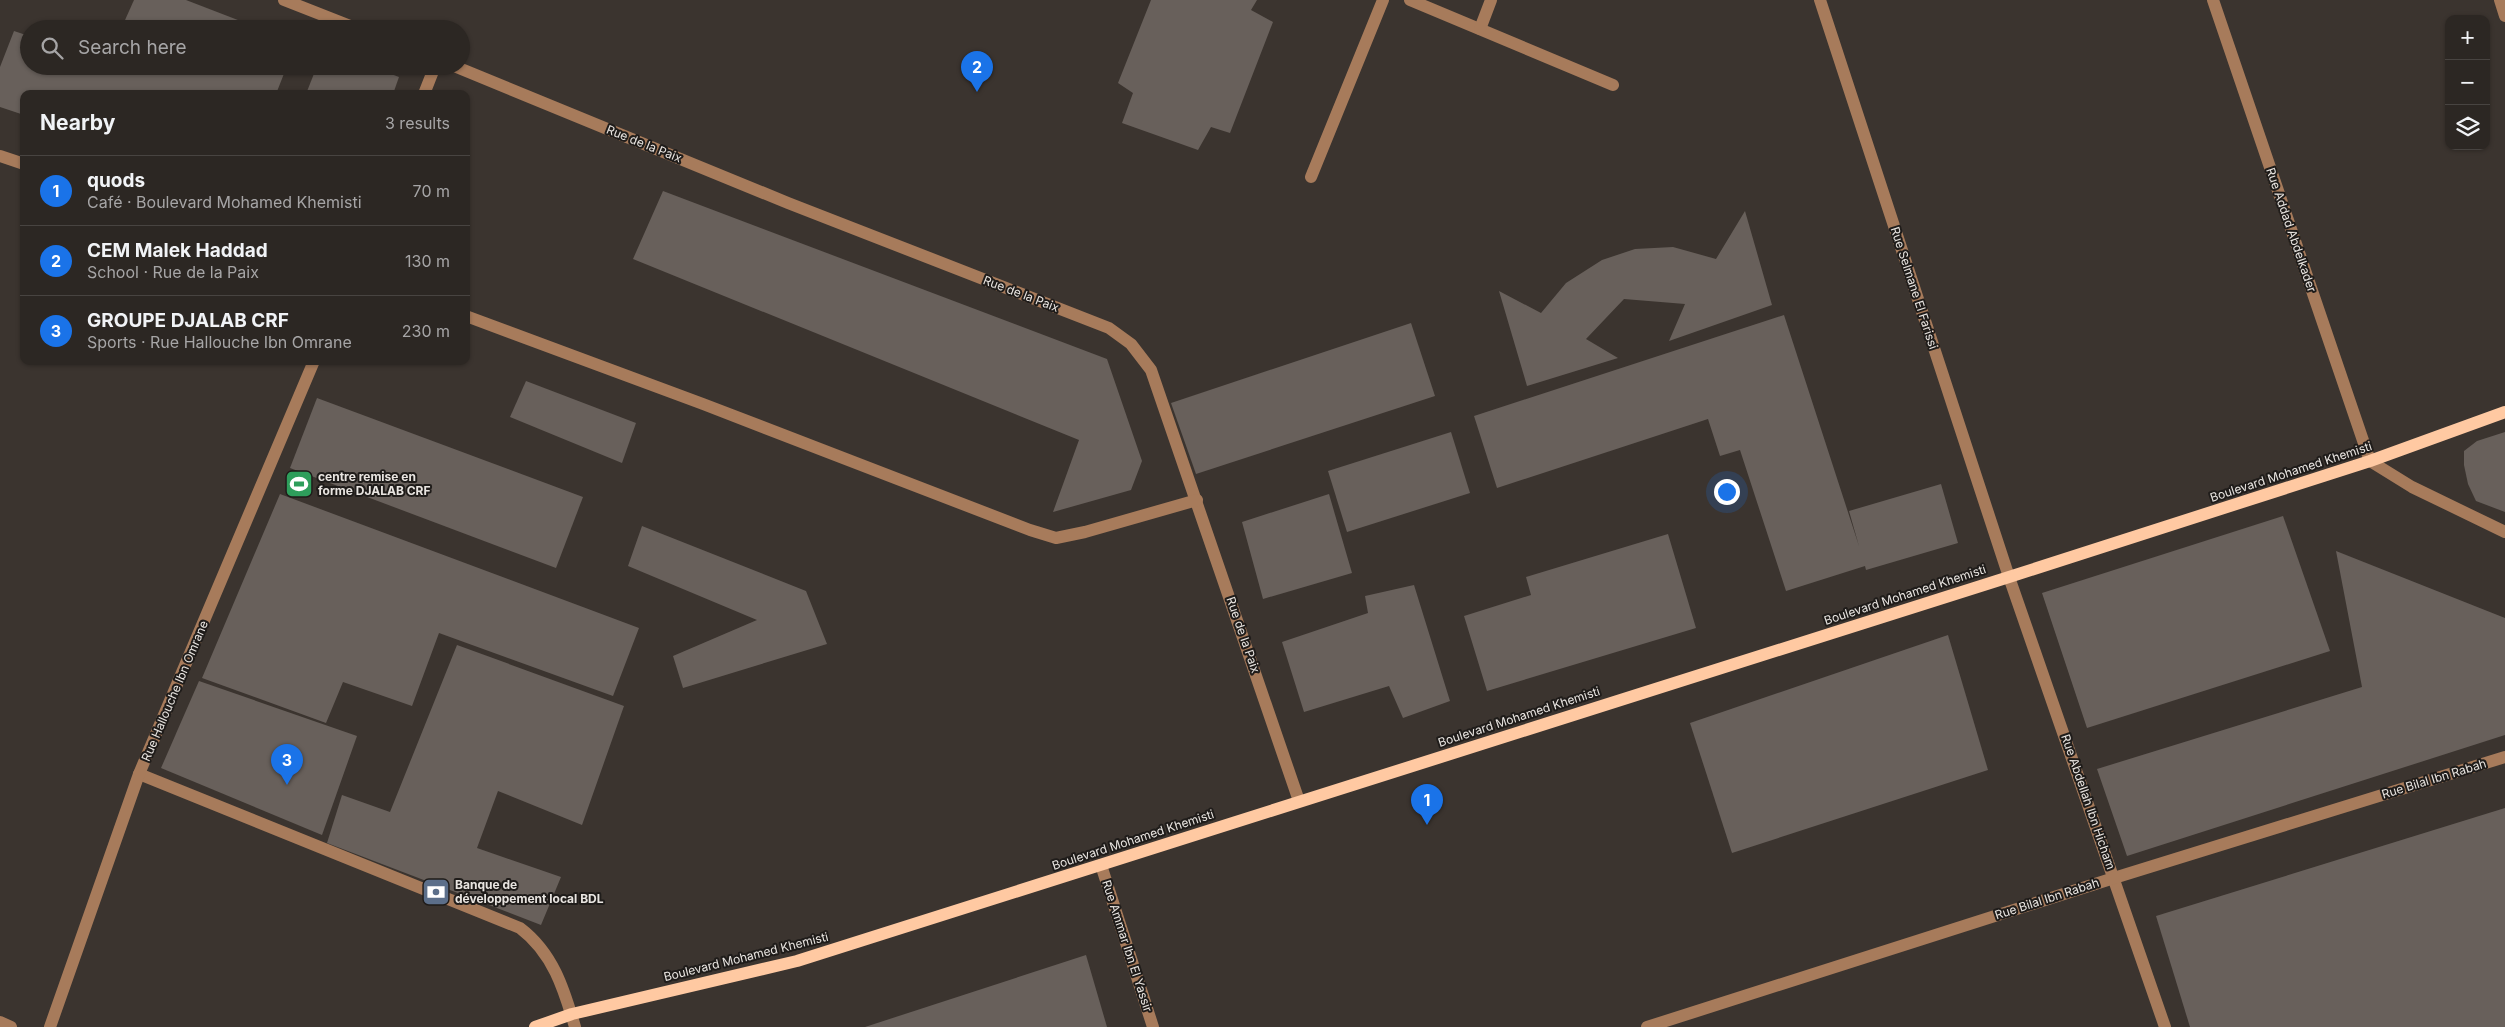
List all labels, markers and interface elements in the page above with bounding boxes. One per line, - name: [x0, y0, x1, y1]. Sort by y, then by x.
- map controls: [2445, 15, 2490, 150]
- button: +: [2445, 15, 2490, 60]
- search box: [20, 20, 470, 75]
- icon: search: [38, 34, 66, 62]
- text: Search here: [78, 36, 187, 59]
- pin: 2: [961, 51, 993, 92]
- button: −: [2445, 60, 2490, 105]
- button: layers: [2445, 105, 2490, 150]
- text: Nearby: [40, 110, 115, 135]
- text: 3 results: [385, 113, 450, 133]
- street label: Rue de la Paix: [604, 122, 684, 166]
- street label: Rue Addad Abdelkader: [2263, 166, 2320, 295]
- text: quods: [87, 169, 145, 192]
- text: 1: [53, 181, 59, 201]
- text: 70 m: [413, 181, 450, 201]
- text: Café · Boulevard Mohamed Khemisti: [87, 192, 362, 212]
- street label: Rue Selmane El Farissi: [1888, 225, 1941, 351]
- text: CEM Malek Haddad: [87, 239, 268, 262]
- text: 2: [51, 251, 61, 271]
- text: 130 m: [405, 251, 450, 271]
- text: School · Rue de la Paix: [87, 262, 259, 282]
- street label: Rue de la Paix: [981, 272, 1062, 315]
- text: GROUPE DJALAB CRF: [87, 309, 289, 332]
- text: 3: [51, 321, 61, 341]
- text: 230 m: [402, 321, 450, 341]
- text: Sports · Rue Hallouche Ibn Omrane: [87, 332, 352, 352]
- street label: Boulevard Mohamed Khemisti: [2208, 438, 2374, 505]
- sports icon: centre remise en forme DJALAB CRF: [284, 469, 314, 499]
- place label: centre remise en forme DJALAB CRF: [318, 469, 431, 498]
- your location: [1714, 479, 1740, 505]
- street label: Boulevard Mohamed Khemisti: [1822, 561, 1988, 628]
- street label: Rue de la Paix: [1223, 595, 1264, 675]
- street label: Rue Hallouche Ibn Omrane: [138, 618, 211, 763]
- street label: Boulevard Mohamed Khemisti: [1436, 683, 1602, 750]
- street label: Rue Abdellah Ibn Hicham: [2058, 732, 2119, 872]
- pin: 3: [271, 744, 303, 785]
- street label: Rue Bilal Ibn Rabah: [2380, 755, 2488, 802]
- pin: 1: [1411, 784, 1443, 825]
- street label: Boulevard Mohamed Khemisti: [1050, 806, 1216, 873]
- street label: Rue Bilal Ibn Rabah: [1993, 875, 2101, 922]
- bank icon: Banque de développement local BDL: [421, 877, 451, 907]
- place label: Banque de développement local BDL: [455, 877, 604, 906]
- street label: Rue Ammar Ibn El Yassir: [1099, 878, 1156, 1014]
- street label: Boulevard Mohamed Khemisti: [662, 929, 830, 984]

